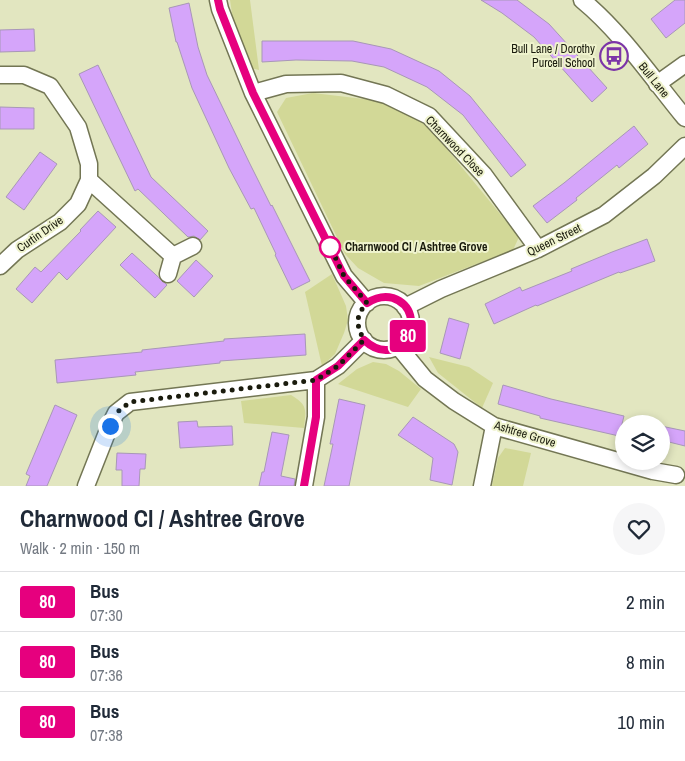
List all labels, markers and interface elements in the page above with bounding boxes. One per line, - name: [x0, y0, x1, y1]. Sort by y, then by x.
- place label: Bull Lane / Dorothy Purcell School: [511, 41, 595, 71]
- bus stop icon: Bull Lane / Dorothy Purcell School: [599, 41, 629, 71]
- street label: Bull Lane: [635, 59, 673, 101]
- street label: Charnwood Close: [422, 112, 488, 180]
- street label: Curtin Drive: [14, 212, 66, 256]
- street label: Queen Street: [524, 220, 584, 260]
- marker: Charnwood Cl / Ashtree Grove: [319, 236, 341, 258]
- place label: Charnwood Cl / Ashtree Grove: [345, 239, 488, 255]
- line badge: 80: [386, 320, 430, 352]
- text: 80: [400, 323, 416, 348]
- your location: [98, 414, 123, 439]
- map controls: [615, 415, 670, 470]
- button: layers: [615, 415, 670, 470]
- street label: Ashtree Grove: [491, 417, 558, 451]
- text: Charnwood Cl / Ashtree Grove: [20, 502, 305, 534]
- button: heart: [613, 503, 665, 555]
- text: Walk · 2 min · 150 m: [20, 537, 140, 559]
- text: Bus: [90, 578, 119, 604]
- text: 80: [39, 589, 56, 614]
- text: 2 min: [626, 589, 665, 615]
- text: 07:30: [90, 604, 123, 626]
- text: Bus: [90, 638, 119, 664]
- text: 80: [39, 649, 56, 674]
- text: 8 min: [626, 649, 665, 675]
- text: 07:36: [90, 664, 123, 686]
- text: Bus: [90, 698, 119, 724]
- text: 80: [39, 709, 56, 734]
- text: 10 min: [617, 709, 665, 735]
- text: 07:38: [90, 724, 123, 746]

